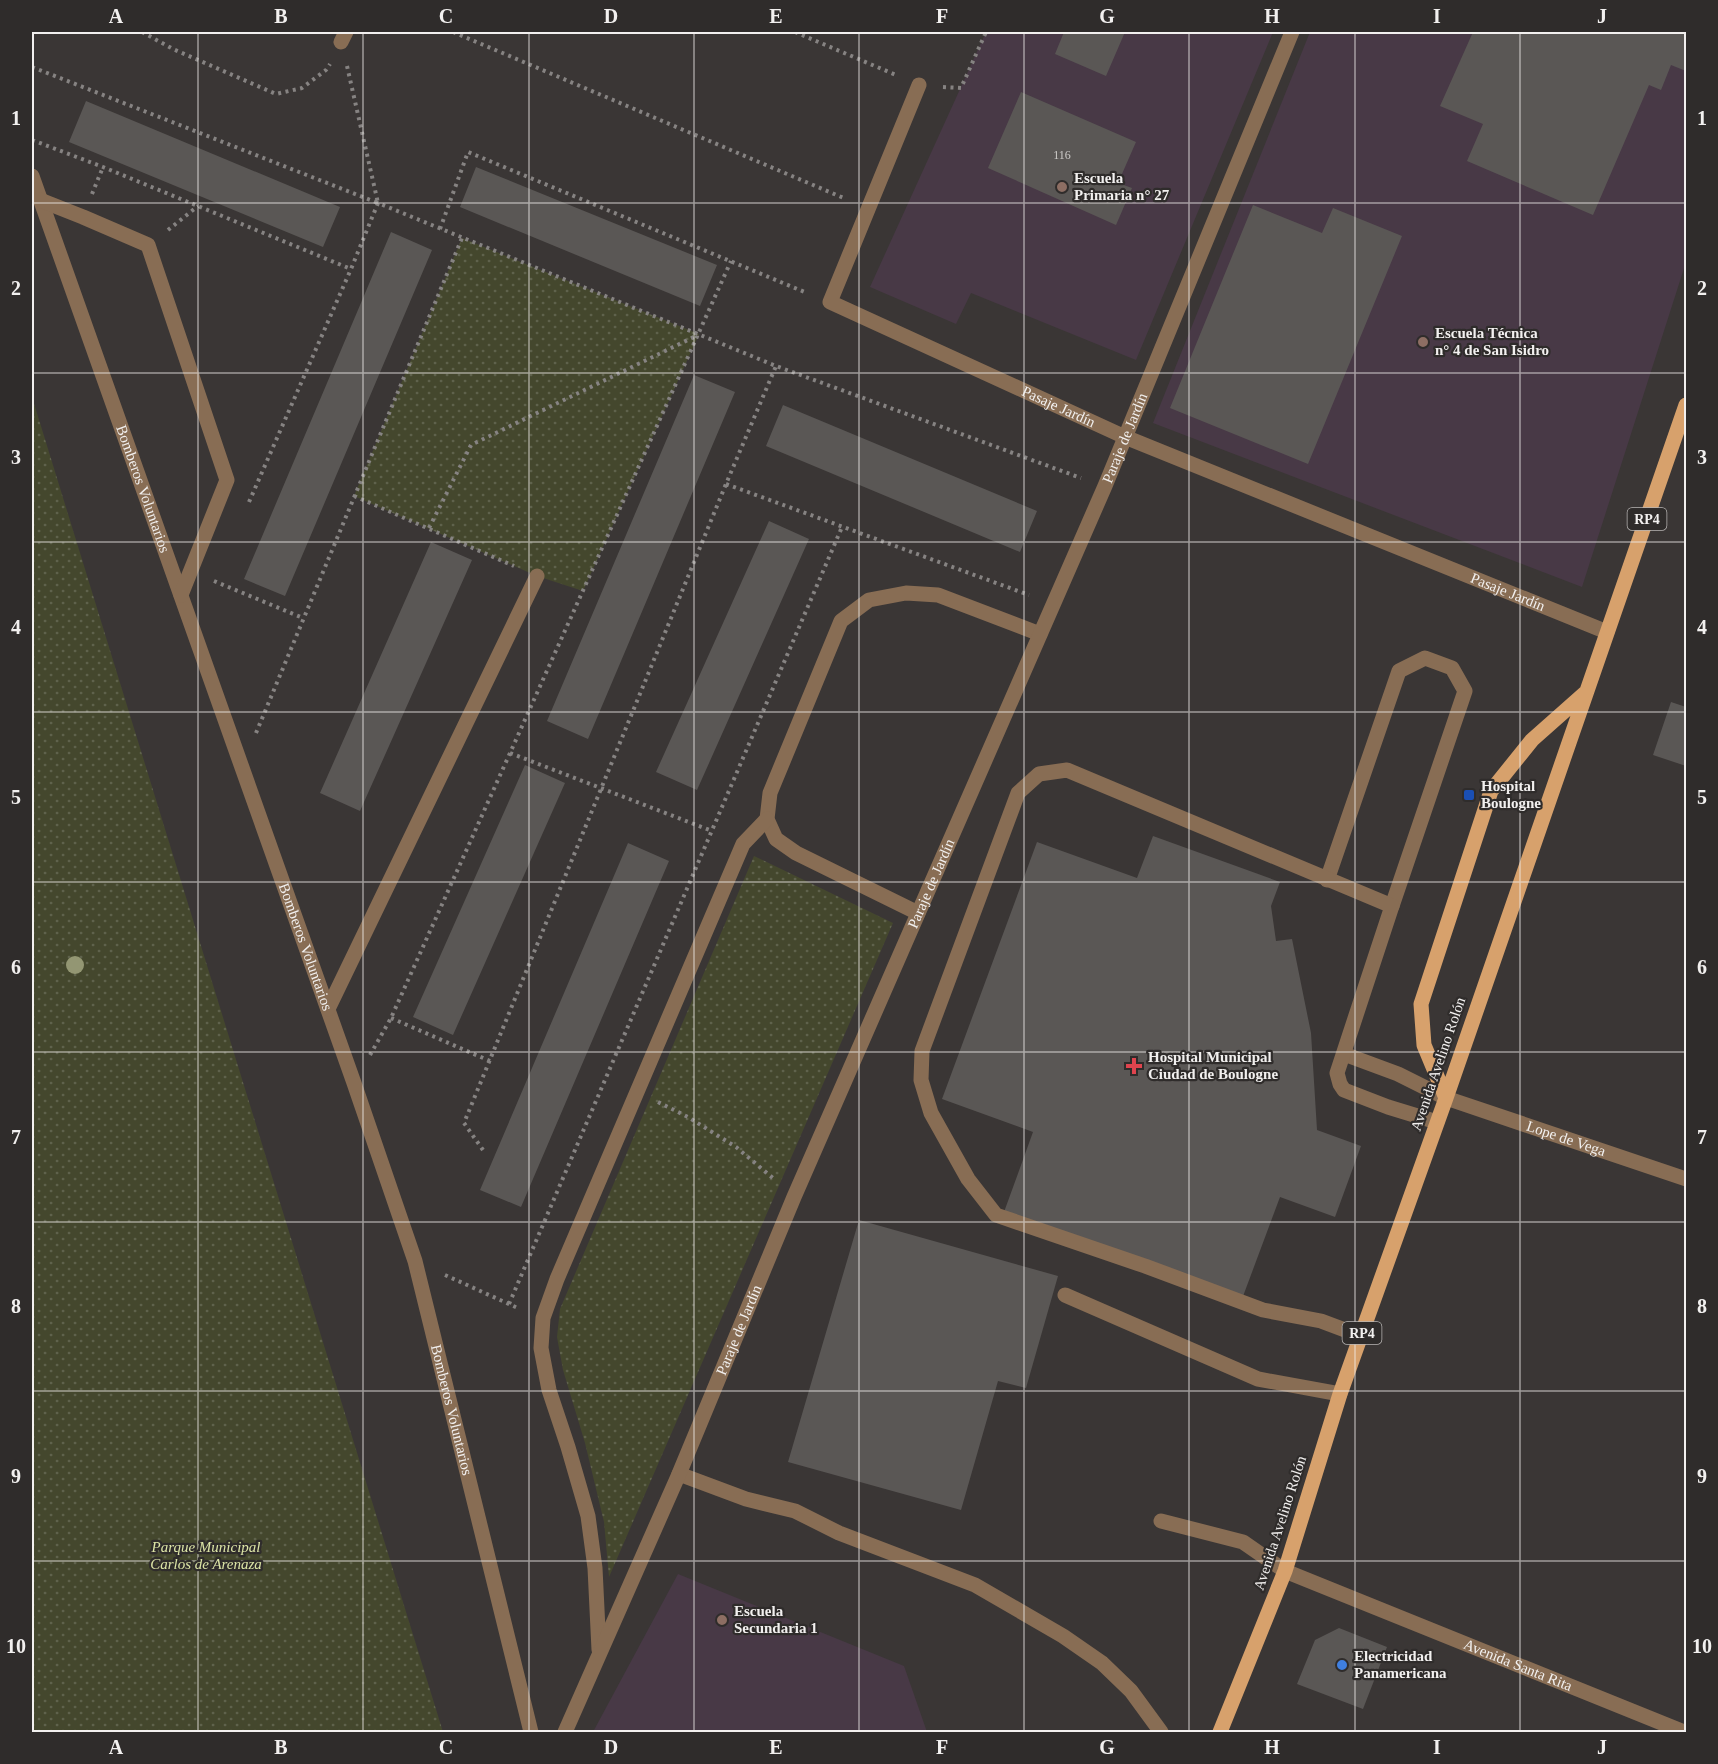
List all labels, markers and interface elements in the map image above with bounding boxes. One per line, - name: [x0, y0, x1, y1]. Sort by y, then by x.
- text: A: [109, 5, 124, 27]
- text: B: [274, 5, 288, 27]
- text: C: [439, 5, 453, 27]
- text: D: [604, 5, 618, 27]
- text: E: [769, 5, 783, 27]
- text: F: [936, 5, 948, 27]
- text: G: [1099, 5, 1115, 27]
- text: H: [1264, 5, 1280, 27]
- text: I: [1433, 5, 1441, 27]
- text: J: [1597, 5, 1607, 27]
- text: 1: [11, 107, 21, 129]
- text: 1: [1697, 107, 1707, 129]
- house number: 116: [1053, 148, 1071, 162]
- place label: Escuela Primaria n° 27: [1074, 170, 1170, 203]
- marker: Escuela Primaria n° 27: [1055, 180, 1069, 194]
- text: 2: [11, 277, 21, 299]
- text: 2: [1697, 277, 1707, 299]
- place label: Escuela Técnica n° 4 de San Isidro: [1435, 325, 1549, 358]
- marker: Escuela Técnica n° 4 de San Isidro: [1416, 335, 1430, 349]
- street label: Pasaje Jardín: [1019, 383, 1098, 431]
- street label: Paraje de Jardín: [1099, 390, 1151, 485]
- street label: Bomberos Voluntarios: [113, 423, 173, 555]
- text: 3: [11, 446, 21, 468]
- text: 3: [1697, 446, 1707, 468]
- road number: RP4: [1628, 508, 1666, 530]
- street label: Pasaje Jardín: [1468, 570, 1548, 614]
- text: 4: [11, 616, 21, 638]
- text: 4: [1697, 616, 1707, 638]
- place label: Hospital Boulogne: [1481, 778, 1541, 811]
- text: 5: [11, 786, 21, 808]
- text: 5: [1697, 786, 1707, 808]
- marker: Hospital Boulogne: [1462, 788, 1476, 802]
- street label: Paraje de Jardín: [905, 836, 958, 931]
- street label: Bomberos Voluntarios: [276, 881, 336, 1013]
- text: 6: [11, 956, 21, 978]
- text: 6: [1697, 956, 1707, 978]
- street label: Avenida Avelino Rolón: [1408, 995, 1469, 1133]
- place label: Hospital Municipal Ciudad de Boulogne: [1148, 1049, 1278, 1082]
- marker: Hospital Municipal Ciudad de Boulogne: [1125, 1057, 1143, 1075]
- street label: Lope de Vega: [1525, 1118, 1608, 1159]
- text: 7: [11, 1126, 21, 1148]
- text: 7: [1697, 1126, 1707, 1148]
- street label: Paraje de Jardín: [713, 1282, 765, 1377]
- text: 8: [11, 1295, 21, 1317]
- text: 8: [1697, 1295, 1707, 1317]
- road number: RP4: [1342, 1322, 1382, 1344]
- street label: Bomberos Voluntarios: [428, 1343, 476, 1477]
- street label: Avenida Avelino Rolón: [1251, 1453, 1309, 1592]
- text: 9: [11, 1465, 21, 1487]
- text: 9: [1697, 1465, 1707, 1487]
- park label: Parque Municipal Carlos de Arenaza: [150, 1539, 262, 1572]
- place label: Escuela Secundaria 1: [734, 1603, 818, 1636]
- marker: Escuela Secundaria 1: [715, 1613, 729, 1627]
- text: 10: [6, 1635, 26, 1657]
- text: 10: [1692, 1635, 1712, 1657]
- street label: Avenida Santa Rita: [1461, 1636, 1575, 1694]
- place label: Electricidad Panamericana: [1354, 1648, 1447, 1681]
- marker: Electricidad Panamericana: [1335, 1658, 1349, 1672]
- text: A: [109, 1736, 124, 1758]
- text: B: [274, 1736, 288, 1758]
- text: C: [439, 1736, 453, 1758]
- text: D: [604, 1736, 618, 1758]
- text: E: [769, 1736, 783, 1758]
- text: F: [936, 1736, 948, 1758]
- text: G: [1099, 1736, 1115, 1758]
- text: H: [1264, 1736, 1280, 1758]
- text: I: [1433, 1736, 1441, 1758]
- text: J: [1597, 1736, 1607, 1758]

